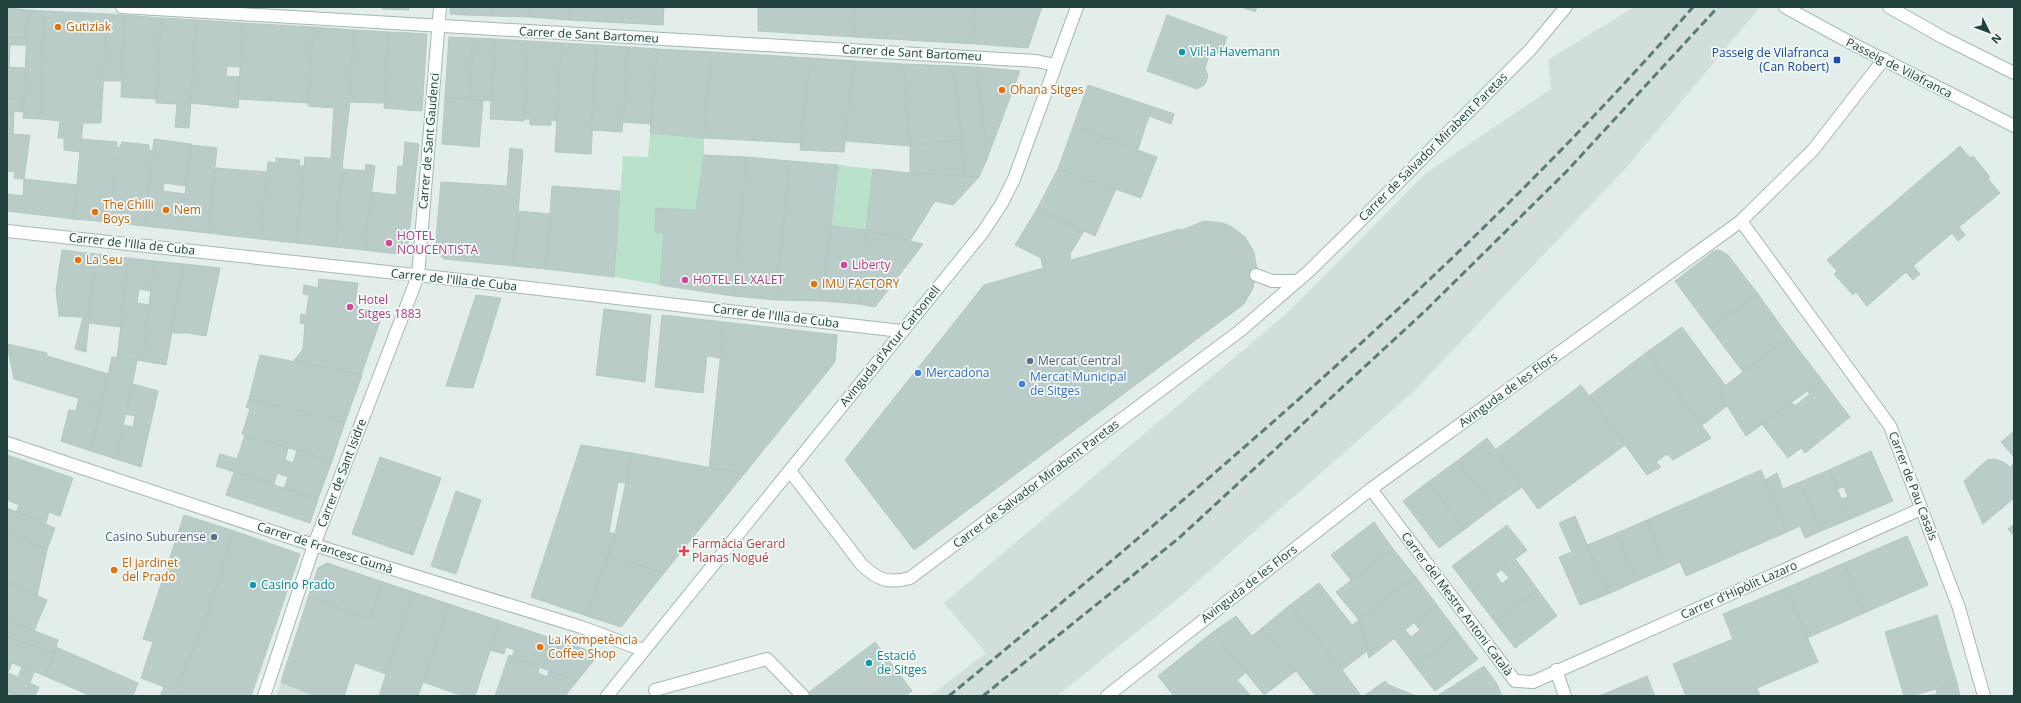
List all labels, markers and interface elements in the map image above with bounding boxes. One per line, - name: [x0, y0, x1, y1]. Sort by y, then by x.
- north arrow: [1969, 12, 2009, 52]
- place label: Gutiziak: [66, 18, 112, 35]
- marker: Gutiziak: [53, 22, 63, 32]
- street label: Carrer de Sant Bartomeu: [519, 22, 659, 47]
- text: N: [1988, 31, 2005, 47]
- street label: Passeig de Vilafranca: [1843, 33, 1955, 102]
- street label: Carrer de Sant Bartomeu: [842, 40, 982, 65]
- place label: Vil·la Havemann: [1190, 43, 1280, 60]
- place label: Passeig de Vilafranca (Can Robert): [1712, 44, 1829, 75]
- marker: Vil·la Havemann: [1177, 47, 1187, 57]
- marker: Passeig de Vilafranca (Can Robert): [1832, 55, 1842, 65]
- street label: Carrer de Salvador Mirabent Paretas: [1355, 68, 1511, 225]
- street label: Carrer de Sant Gaudenci: [414, 72, 443, 210]
- place label: Ohana Sitges: [1010, 81, 1084, 98]
- marker: Ohana Sitges: [997, 85, 1007, 95]
- place label: The Chilli Boys: [103, 196, 154, 227]
- place label: Nem: [174, 201, 201, 218]
- marker: Nem: [161, 205, 171, 215]
- marker: The Chilli Boys: [90, 207, 100, 217]
- place label: HOTEL NOUCENTISTA: [397, 227, 479, 258]
- street label: Carrer de l'Illa de Cuba: [68, 228, 196, 259]
- marker: HOTEL NOUCENTISTA: [384, 238, 394, 248]
- place label: La Seu: [86, 251, 123, 268]
- marker: La Seu: [73, 255, 83, 265]
- place label: Liberty: [852, 256, 892, 273]
- marker: Liberty: [839, 260, 849, 270]
- street label: Carrer de l'Illa de Cuba: [390, 264, 518, 295]
- place label: HOTEL EL XALET: [693, 271, 784, 288]
- marker: HOTEL EL XALET: [680, 275, 690, 285]
- place label: IMU FACTORY: [822, 275, 900, 292]
- marker: IMU FACTORY: [809, 279, 819, 289]
- street label: Avinguda d'Artur Carbonell: [836, 282, 944, 410]
- place label: Hotel Sitges 1883: [358, 291, 422, 322]
- street label: Carrer de l'Illa de Cuba: [712, 299, 840, 332]
- marker: Hotel Sitges 1883: [345, 302, 355, 312]
- street label: Avinguda de les Flors: [1455, 348, 1561, 431]
- place label: Mercat Central: [1038, 352, 1121, 369]
- marker: Mercat Central: [1025, 356, 1035, 366]
- place label: Mercadona: [926, 364, 989, 381]
- marker: Mercadona: [913, 368, 923, 378]
- place label: Mercat Municipal de Sitges: [1030, 368, 1127, 399]
- marker: Mercat Municipal de Sitges: [1017, 379, 1027, 389]
- street label: Carrer de Salvador Mirabent Paretas: [949, 415, 1122, 552]
- street label: Carrer de Sant Isidre: [313, 416, 370, 530]
- street label: Carrer de Pau Casals: [1885, 429, 1942, 543]
- street label: Carrer de Francesc Gumà: [255, 517, 395, 578]
- place label: Casino Suburense: [105, 528, 206, 545]
- street label: Carrer del Mestre Antoni Català: [1398, 528, 1517, 679]
- marker: Casino Suburense: [209, 532, 219, 542]
- place label: Farmàcia Gerard Planas Nogué: [692, 535, 785, 566]
- street label: Avinguda de les Flors: [1197, 540, 1301, 627]
- marker: Farmàcia Gerard Planas Nogué: [679, 546, 689, 556]
- place label: El jardinet del Prado: [122, 554, 178, 585]
- street label: Carrer d'Hipòlit Lazaro: [1678, 556, 1800, 623]
- marker: El jardinet del Prado: [109, 565, 119, 575]
- place label: Casino Prado: [261, 576, 335, 593]
- marker: Casino Prado: [248, 580, 258, 590]
- place label: La Kompetència Coffee Shop: [548, 631, 638, 662]
- marker: La Kompetència Coffee Shop: [535, 642, 545, 652]
- place label: Estació de Sitges: [877, 647, 927, 678]
- marker: Estació de Sitges: [864, 658, 874, 668]

